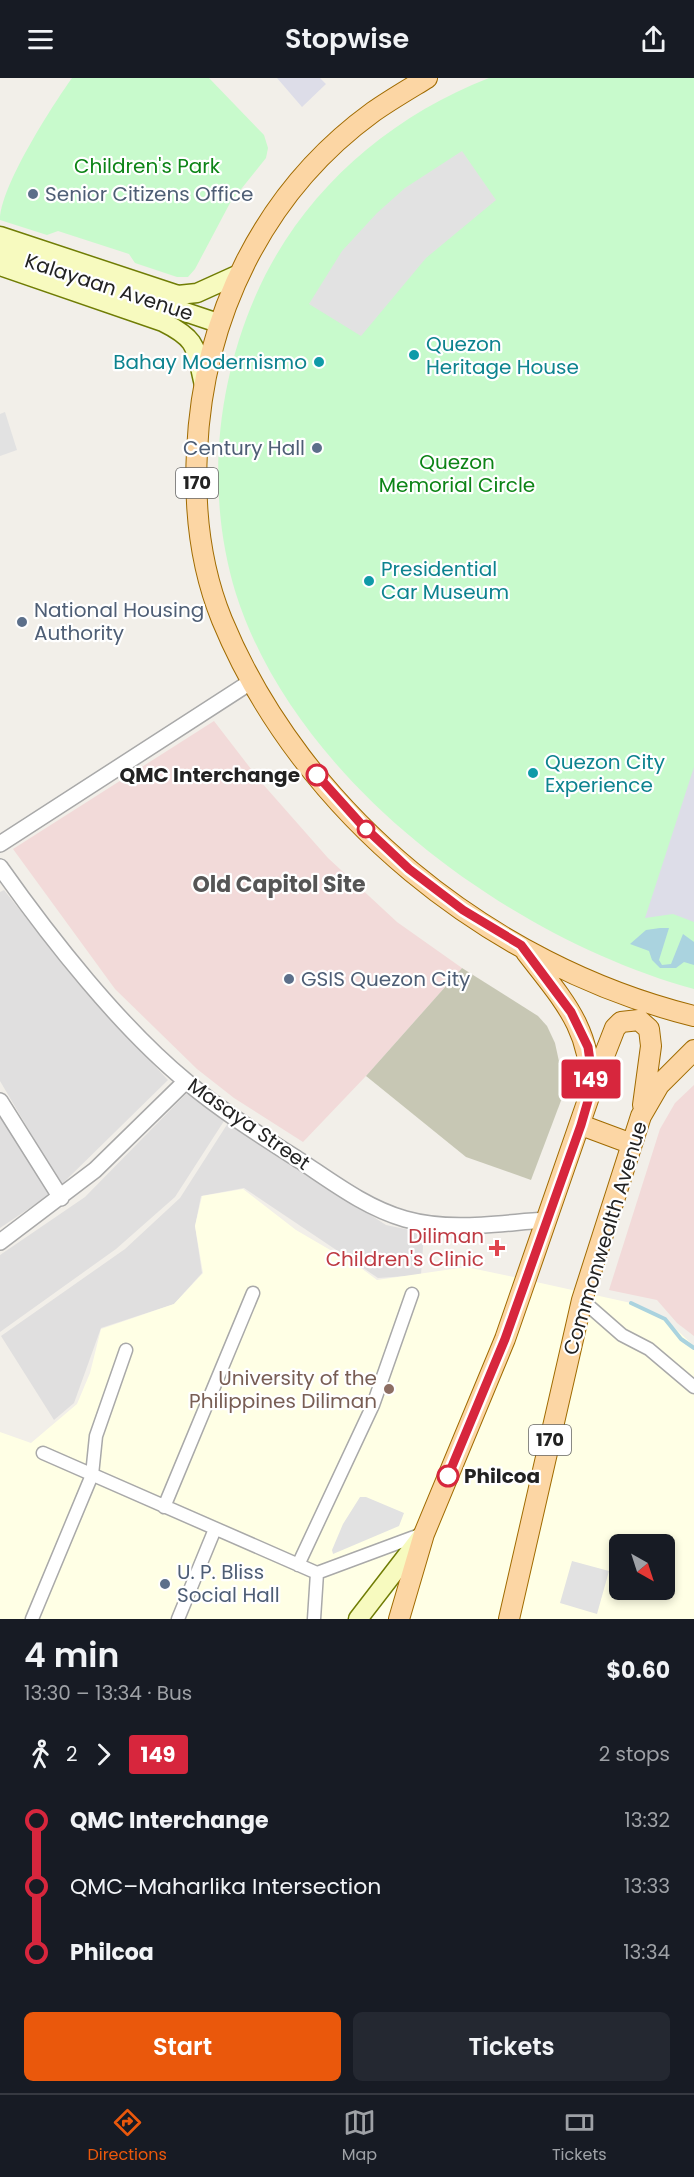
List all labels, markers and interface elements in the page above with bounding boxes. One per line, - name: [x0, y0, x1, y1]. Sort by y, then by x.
- text: Stopwise: [285, 20, 409, 57]
- icon: menu: [24, 23, 57, 56]
- icon: share: [637, 23, 670, 56]
- park label: Children's Park: [74, 152, 221, 180]
- place label: Senior Citizens Office: [45, 180, 253, 208]
- marker: Senior Citizens Office: [26, 187, 40, 201]
- street label: Kalayaan Avenue: [21, 247, 197, 327]
- place label: Quezon Heritage House: [426, 330, 579, 381]
- place label: Bahay Modernismo: [113, 348, 307, 376]
- marker: Quezon Heritage House: [407, 348, 421, 362]
- marker: Bahay Modernismo: [312, 355, 326, 369]
- place label: Century Hall: [183, 434, 305, 462]
- marker: Century Hall: [310, 441, 324, 455]
- park label: Quezon Memorial Circle: [379, 448, 535, 499]
- road number: 170: [176, 468, 218, 498]
- place label: Presidential Car Museum: [381, 555, 509, 606]
- marker: Presidential Car Museum: [362, 574, 376, 588]
- place label: National Housing Authority: [34, 596, 204, 647]
- marker: National Housing Authority: [15, 615, 29, 629]
- place label: Quezon City Experience: [545, 748, 665, 799]
- place label: QMC Interchange: [119, 761, 300, 789]
- marker: QMC Interchange: [306, 764, 328, 786]
- marker: Quezon City Experience: [526, 766, 540, 780]
- unlabelled marker: [357, 820, 375, 838]
- district label: Old Capitol Site: [192, 869, 366, 900]
- place label: GSIS Quezon City: [301, 965, 470, 993]
- marker: GSIS Quezon City: [282, 972, 296, 986]
- line badge: 149: [556, 1060, 626, 1098]
- text: 149: [573, 1065, 609, 1094]
- street label: Masaya Street: [182, 1071, 316, 1177]
- street label: Commonwealth Avenue: [556, 1118, 654, 1358]
- place label: Diliman Children's Clinic: [326, 1222, 484, 1273]
- marker: Diliman Children's Clinic: [488, 1239, 506, 1257]
- place label: University of the Philippines Diliman: [189, 1364, 377, 1415]
- marker: University of the Philippines Diliman: [382, 1382, 396, 1396]
- road number: 170: [529, 1425, 571, 1455]
- place label: Philcoa: [464, 1462, 540, 1490]
- marker: Philcoa: [437, 1465, 459, 1487]
- north arrow: [609, 1534, 675, 1600]
- map controls: [609, 1534, 675, 1600]
- place label: U. P. Bliss Social Hall: [177, 1558, 280, 1609]
- marker: U. P. Bliss Social Hall: [158, 1577, 172, 1591]
- text: 4 min: [24, 1632, 119, 1679]
- text: $0.60: [607, 1655, 670, 1686]
- text: 13:30 – 13:34 · Bus: [24, 1679, 192, 1707]
- icon: walk: [24, 1738, 57, 1771]
- icon: forward: [87, 1738, 120, 1771]
- text: 2: [66, 1740, 78, 1768]
- text: 149: [141, 1740, 176, 1769]
- text: 2 stops: [599, 1740, 670, 1768]
- text: QMC Interchange: [70, 1805, 269, 1836]
- text: 13:32: [624, 1806, 670, 1834]
- text: QMC–Maharlika Intersection: [70, 1871, 381, 1902]
- text: 13:33: [624, 1872, 670, 1900]
- text: Philcoa: [70, 1937, 154, 1968]
- text: 13:34: [623, 1938, 670, 1966]
- button: Start: [24, 2012, 341, 2081]
- button: Tickets: [353, 2012, 670, 2081]
- tab: Directions: [87, 2106, 167, 2167]
- tab: Map: [342, 2106, 377, 2167]
- tab: Tickets: [552, 2106, 607, 2167]

